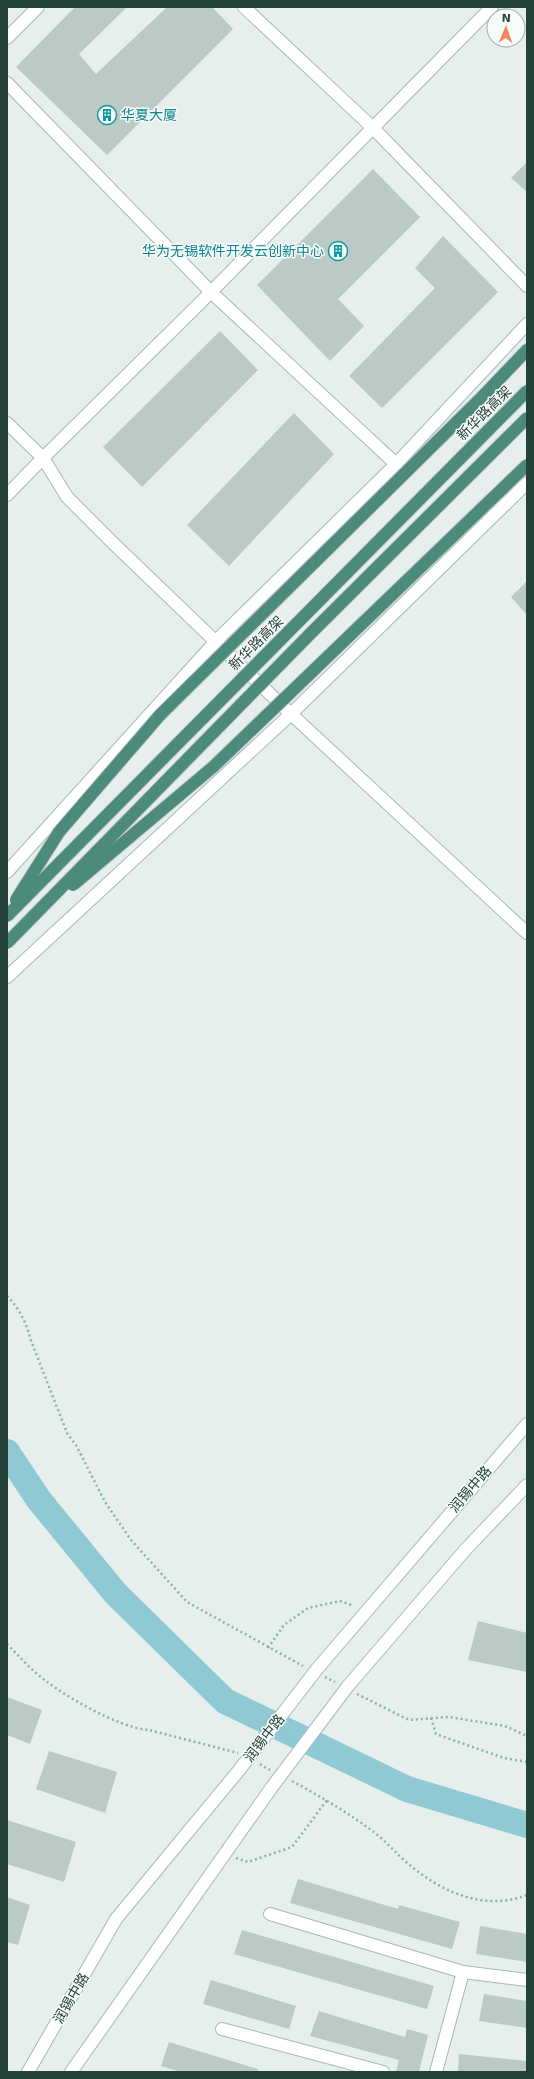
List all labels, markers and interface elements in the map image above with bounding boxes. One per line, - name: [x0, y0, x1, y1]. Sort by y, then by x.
- north arrow: [486, 8, 526, 48]
- text: N: [501, 12, 511, 25]
- building icon: 华夏大厦: [96, 104, 118, 126]
- place label: 华夏大厦: [121, 107, 177, 123]
- building icon: 华为无锡软件开发云创新中心: [327, 240, 349, 262]
- place label: 华为无锡软件开发云创新中心: [142, 243, 324, 259]
- street label: 新华路高架: [454, 383, 514, 443]
- street label: 新华路高架: [226, 613, 286, 673]
- street label: 润锡中路: [446, 1463, 494, 1515]
- street label: 润锡中路: [240, 1711, 288, 1765]
- street label: 润锡中路: [50, 1970, 92, 2026]

